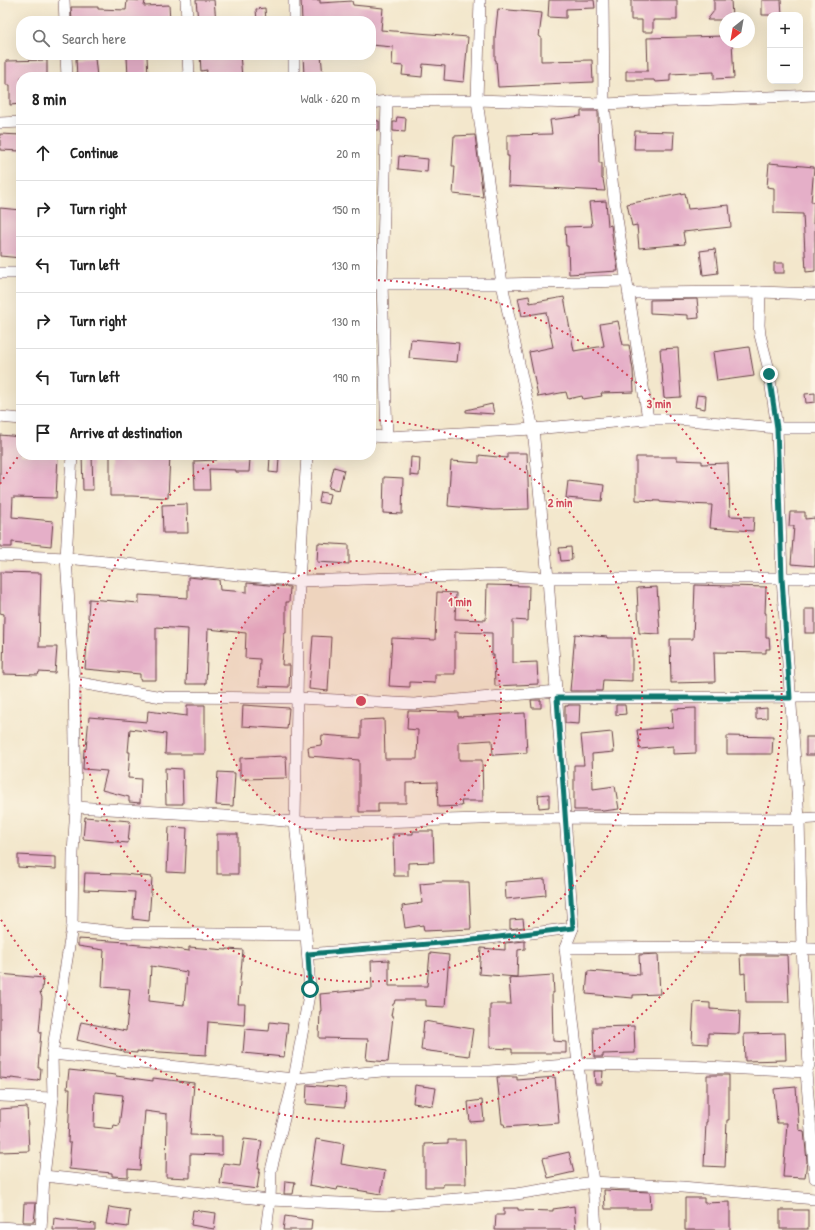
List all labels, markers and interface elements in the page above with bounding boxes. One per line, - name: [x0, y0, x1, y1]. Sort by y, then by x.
- north arrow: [719, 12, 755, 48]
- map controls: [767, 12, 803, 84]
- button: +: [767, 12, 803, 48]
- search box: [16, 16, 376, 60]
- icon: search: [30, 27, 52, 49]
- text: Search here: [62, 28, 126, 49]
- button: −: [767, 48, 803, 84]
- text: 8 min: [32, 87, 66, 110]
- text: Walk · 620 m: [301, 89, 360, 107]
- icon: ahead: [32, 142, 54, 164]
- text: Continue: [70, 142, 118, 163]
- text: 20 m: [336, 144, 360, 162]
- icon: right: [32, 198, 54, 220]
- text: Turn right: [70, 198, 126, 219]
- text: 150 m: [332, 200, 360, 218]
- icon: left: [32, 254, 54, 276]
- text: Turn left: [70, 254, 120, 275]
- text: 130 m: [332, 256, 360, 274]
- icon: right: [32, 310, 54, 332]
- text: Turn right: [70, 310, 126, 331]
- text: 130 m: [332, 312, 360, 330]
- route end: [760, 365, 778, 383]
- icon: left: [32, 366, 54, 388]
- text: Turn left: [70, 366, 120, 387]
- text: 190 m: [333, 368, 360, 386]
- text: 3 min: [647, 395, 672, 412]
- icon: arrive: [32, 422, 54, 444]
- text: Arrive at destination: [70, 422, 182, 443]
- text: 2 min: [548, 494, 573, 511]
- text: 1 min: [448, 593, 472, 610]
- centre of rings: [354, 694, 368, 708]
- route start: [301, 980, 319, 998]

